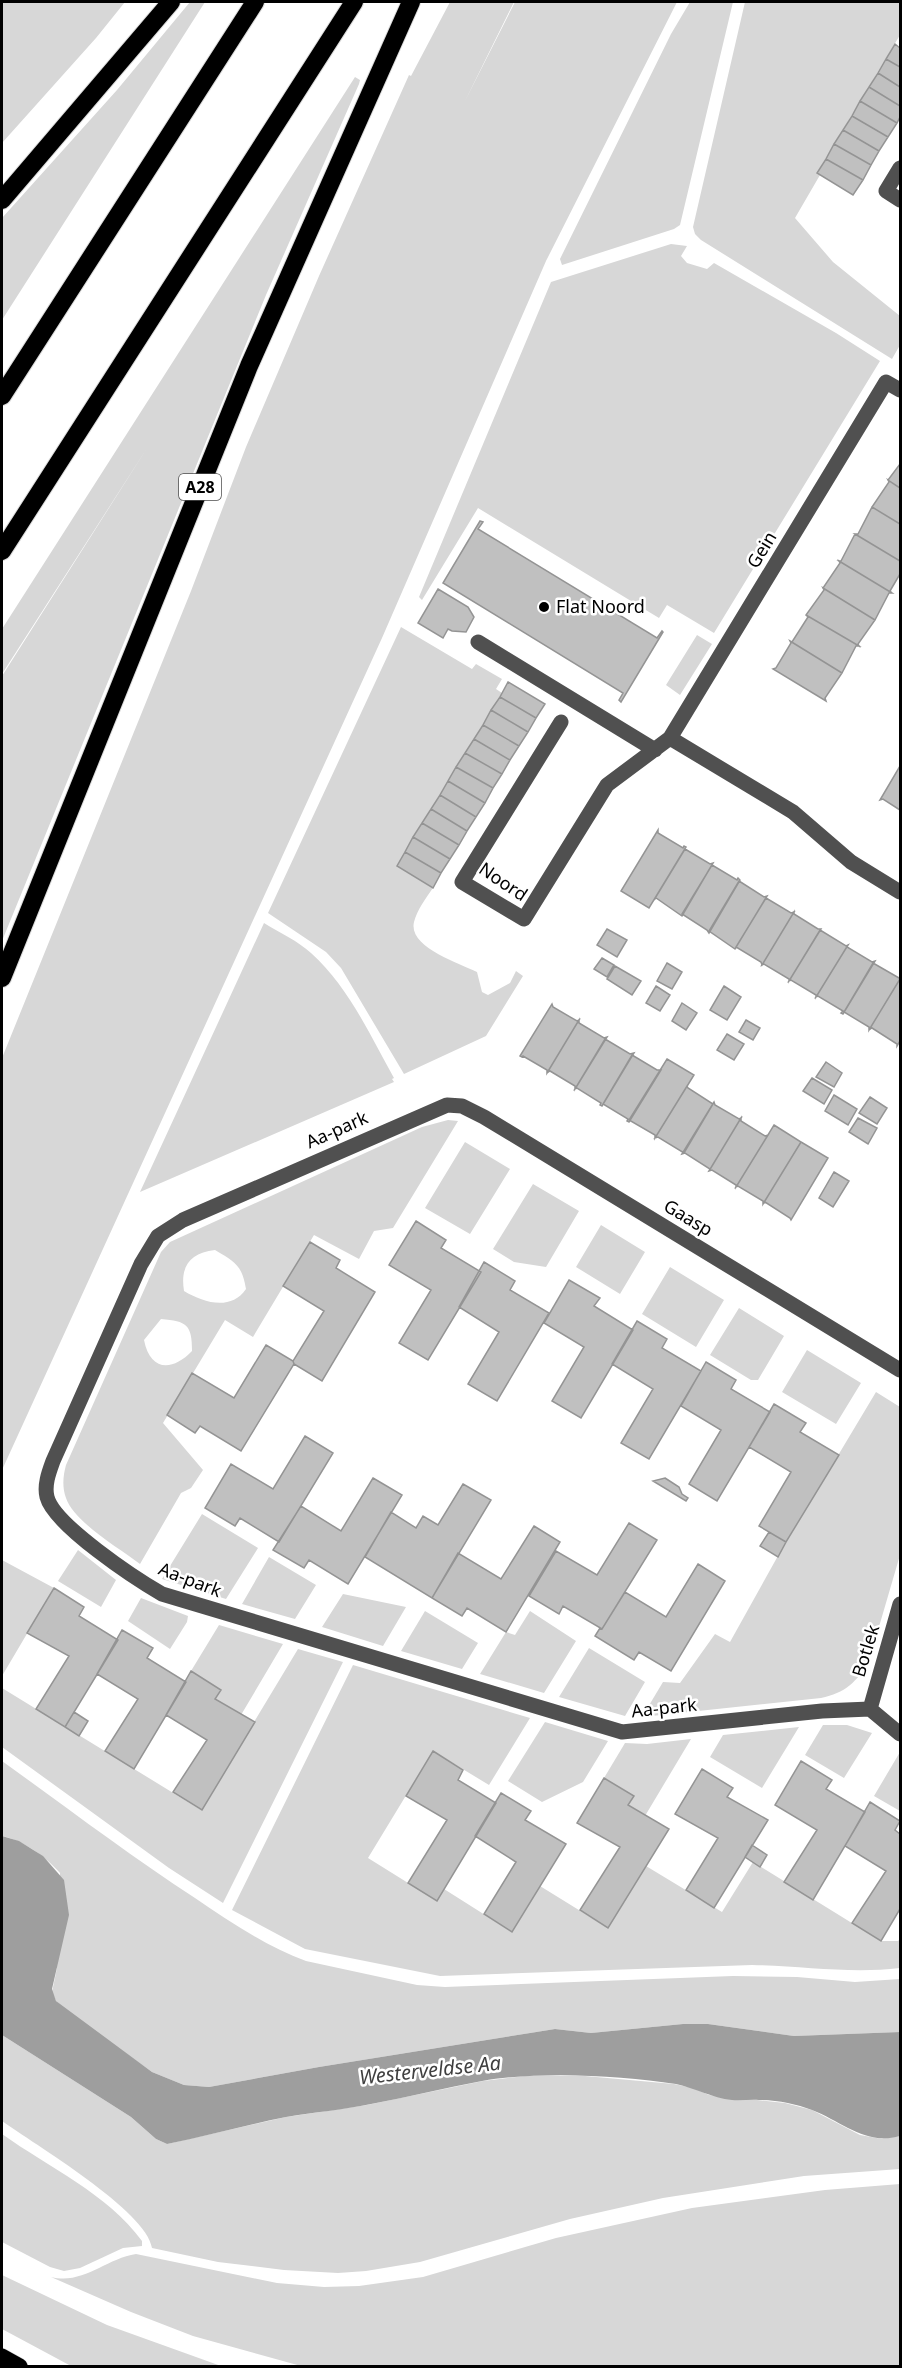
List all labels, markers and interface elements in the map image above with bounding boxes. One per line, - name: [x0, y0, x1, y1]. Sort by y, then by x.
- road number: A28: [179, 474, 221, 500]
- street label: Gein: [741, 527, 781, 572]
- place label: Flat Noord: [556, 594, 645, 618]
- marker: Flat Noord: [537, 600, 551, 614]
- street label: Noord: [475, 856, 532, 906]
- street label: Aa-park: [302, 1105, 372, 1153]
- street label: Gaasp: [660, 1193, 717, 1241]
- street label: Aa-park: [155, 1556, 226, 1602]
- street label: Botlek: [846, 1621, 884, 1680]
- street label: Aa-park: [630, 1692, 698, 1722]
- water label: Westerveldse Aa: [358, 2049, 502, 2090]

